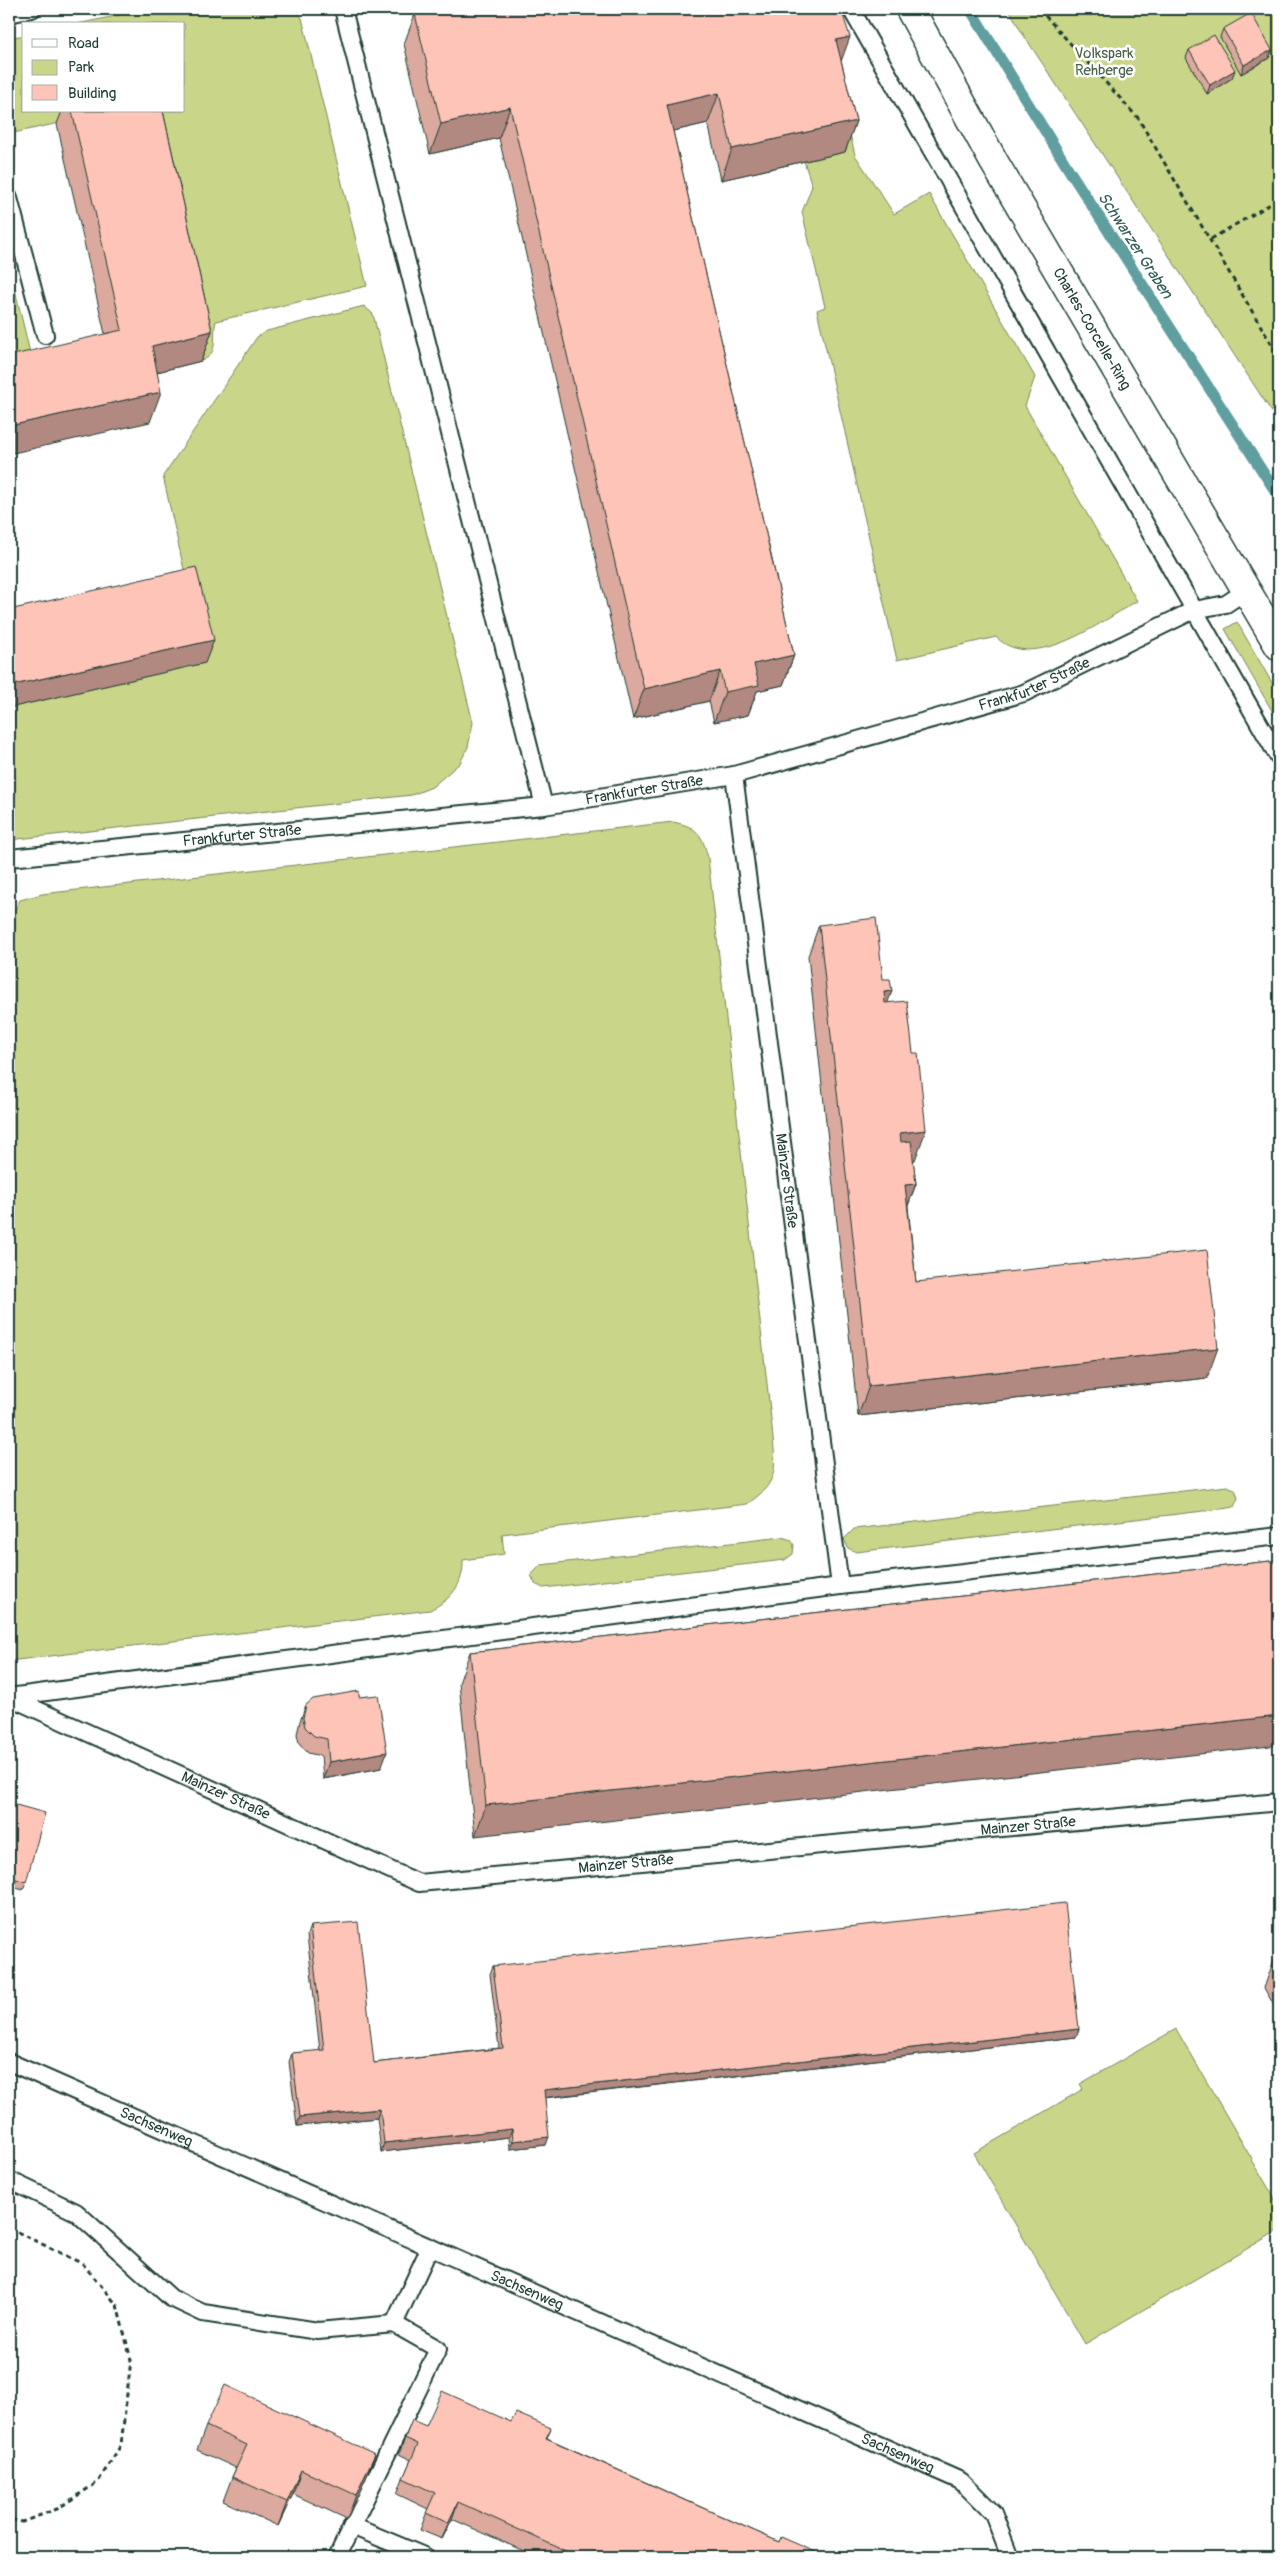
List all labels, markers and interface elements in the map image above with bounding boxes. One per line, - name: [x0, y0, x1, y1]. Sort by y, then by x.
- legend: [22, 22, 185, 112]
- text: Road: [68, 34, 99, 53]
- park label: Volkspark Rehberge: [1074, 44, 1134, 80]
- text: Park: [68, 58, 95, 77]
- text: Building: [68, 84, 116, 103]
- water label: Schwarzer Graben: [1093, 189, 1177, 303]
- street label: Charles-Corcelle-Ring: [1048, 264, 1135, 394]
- street label: Frankfurter Straße: [976, 653, 1094, 715]
- street label: Frankfurter Straße: [584, 771, 705, 809]
- street label: Frankfurter Straße: [182, 821, 303, 851]
- street label: Mainzer Straße: [771, 1132, 802, 1230]
- street label: Mainzer Straße: [178, 1767, 273, 1824]
- street label: Mainzer Straße: [980, 1812, 1077, 1840]
- street label: Mainzer Straße: [578, 1850, 675, 1878]
- street label: Sachsenweg: [117, 2103, 196, 2152]
- street label: Sachsenweg: [487, 2266, 566, 2315]
- street label: Sachsenweg: [858, 2429, 937, 2478]

